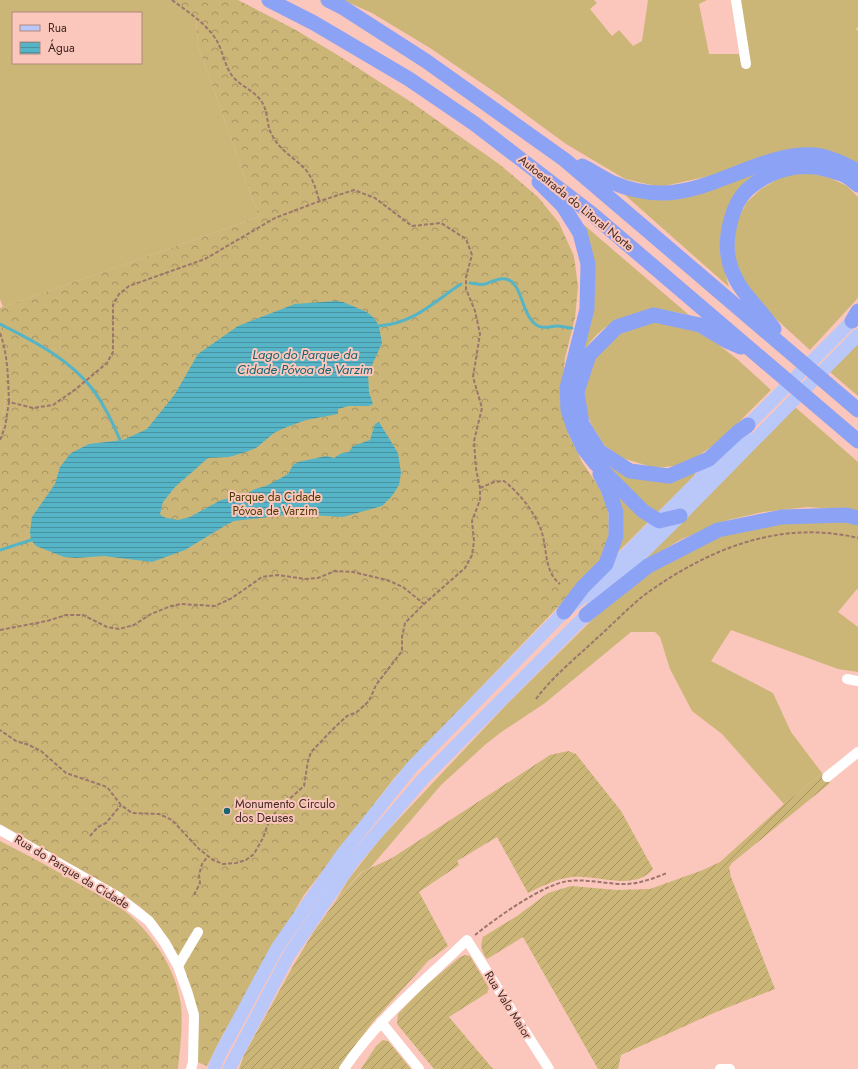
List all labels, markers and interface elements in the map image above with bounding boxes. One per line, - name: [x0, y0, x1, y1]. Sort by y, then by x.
- legend: [12, 12, 142, 64]
- text: Rua: [48, 19, 67, 37]
- text: Água: [48, 39, 75, 57]
- street label: Autoestrada do Litoral Norte: [515, 151, 637, 255]
- water label: Lago do Parque da Cidade Póvoa de Varzim: [237, 345, 373, 379]
- park label: Parque da Cidade Póvoa de Varzim: [229, 488, 321, 520]
- place label: Monumento Circulo dos Deuses: [235, 795, 336, 827]
- marker: Monumento Circulo dos Deuses: [222, 806, 232, 816]
- street label: Rua do Parque da Cidade: [11, 830, 133, 914]
- street label: Rua Valo Maior: [480, 968, 537, 1043]

